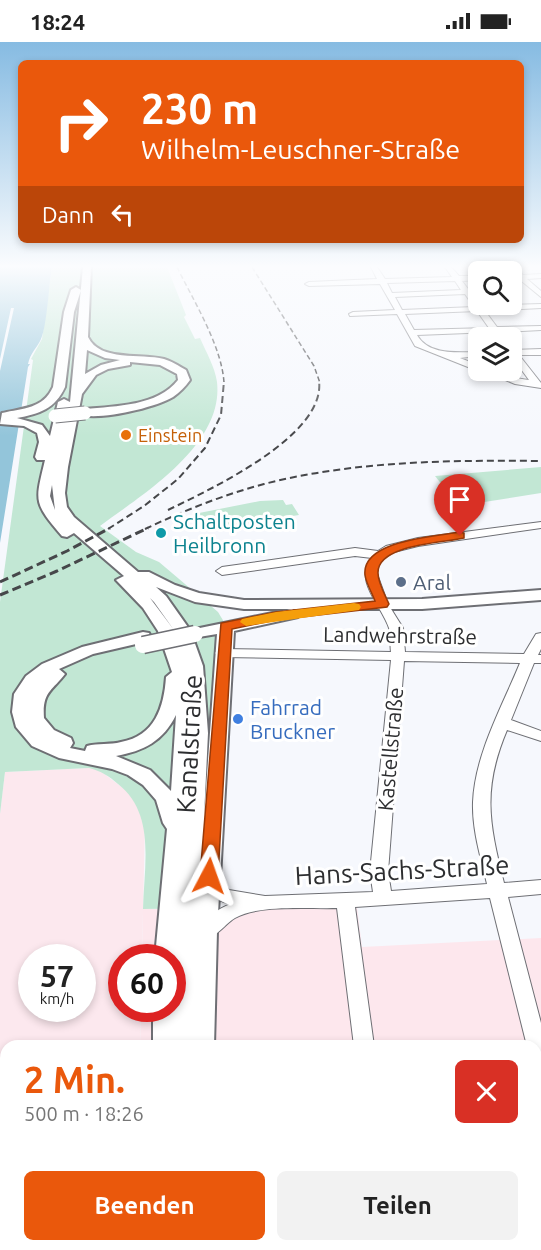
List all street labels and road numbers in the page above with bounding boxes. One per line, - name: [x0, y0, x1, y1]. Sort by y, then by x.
- street label: Landwehrstraße: [323, 622, 477, 648]
- street label: Kanalstraße: [171, 674, 207, 814]
- street label: Kastellstraße: [373, 686, 407, 812]
- street label: Hans-Sachs-Straße: [294, 850, 510, 890]

